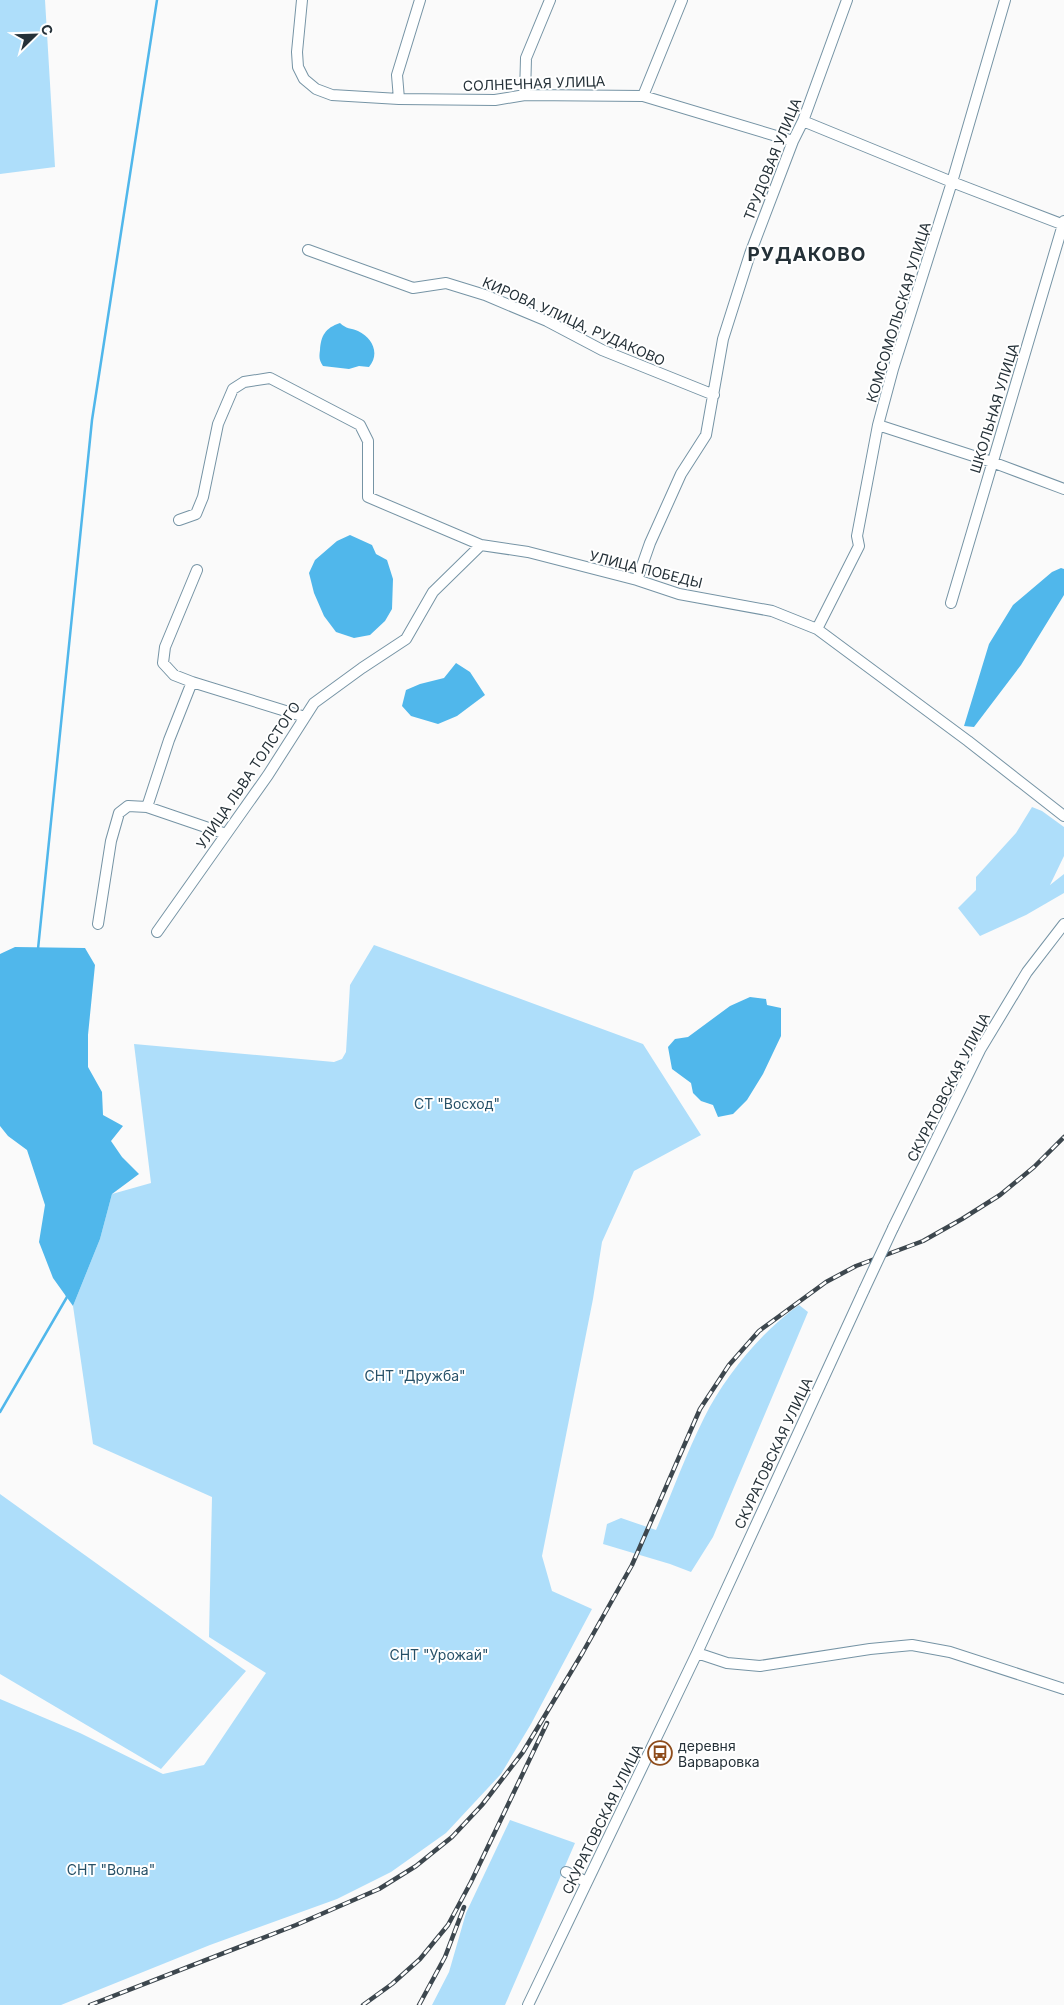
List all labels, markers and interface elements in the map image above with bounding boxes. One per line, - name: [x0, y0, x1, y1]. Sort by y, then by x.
- north arrow: [10, 10, 60, 60]
- text: С: [38, 22, 57, 38]
- street label: СОЛНЕЧНАЯ УЛИЦА: [462, 72, 606, 94]
- street label: ТРУДОВАЯ УЛИЦА: [740, 95, 804, 223]
- street label: КОМСОМОЛЬСКАЯ УЛИЦА: [862, 219, 934, 404]
- district label: РУДАКОВО: [748, 243, 866, 266]
- street label: КИРОВА УЛИЦА, РУДАКОВО: [480, 273, 668, 369]
- street label: ШКОЛЬНАЯ УЛИЦА: [966, 341, 1022, 475]
- street label: УЛИЦА ПОБЕДЫ: [588, 547, 704, 591]
- street label: УЛИЦА ЛЬВА ТОЛСТОГО: [192, 698, 304, 852]
- street label: СКУРАТОВСКАЯ УЛИЦА: [903, 1009, 993, 1164]
- park label: СТ "Восход": [414, 1095, 500, 1112]
- park label: СНТ "Дружба": [364, 1367, 466, 1384]
- street label: СКУРАТОВСКАЯ УЛИЦА: [730, 1374, 816, 1531]
- park label: СНТ "Урожай": [389, 1646, 489, 1663]
- place label: деревня Варваровка: [678, 1737, 760, 1770]
- bus stop icon: деревня Варваровка: [647, 1740, 673, 1766]
- street label: СКУРАТОВСКАЯ УЛИЦА: [558, 1741, 646, 1897]
- park label: СНТ "Волна": [67, 1861, 155, 1878]

